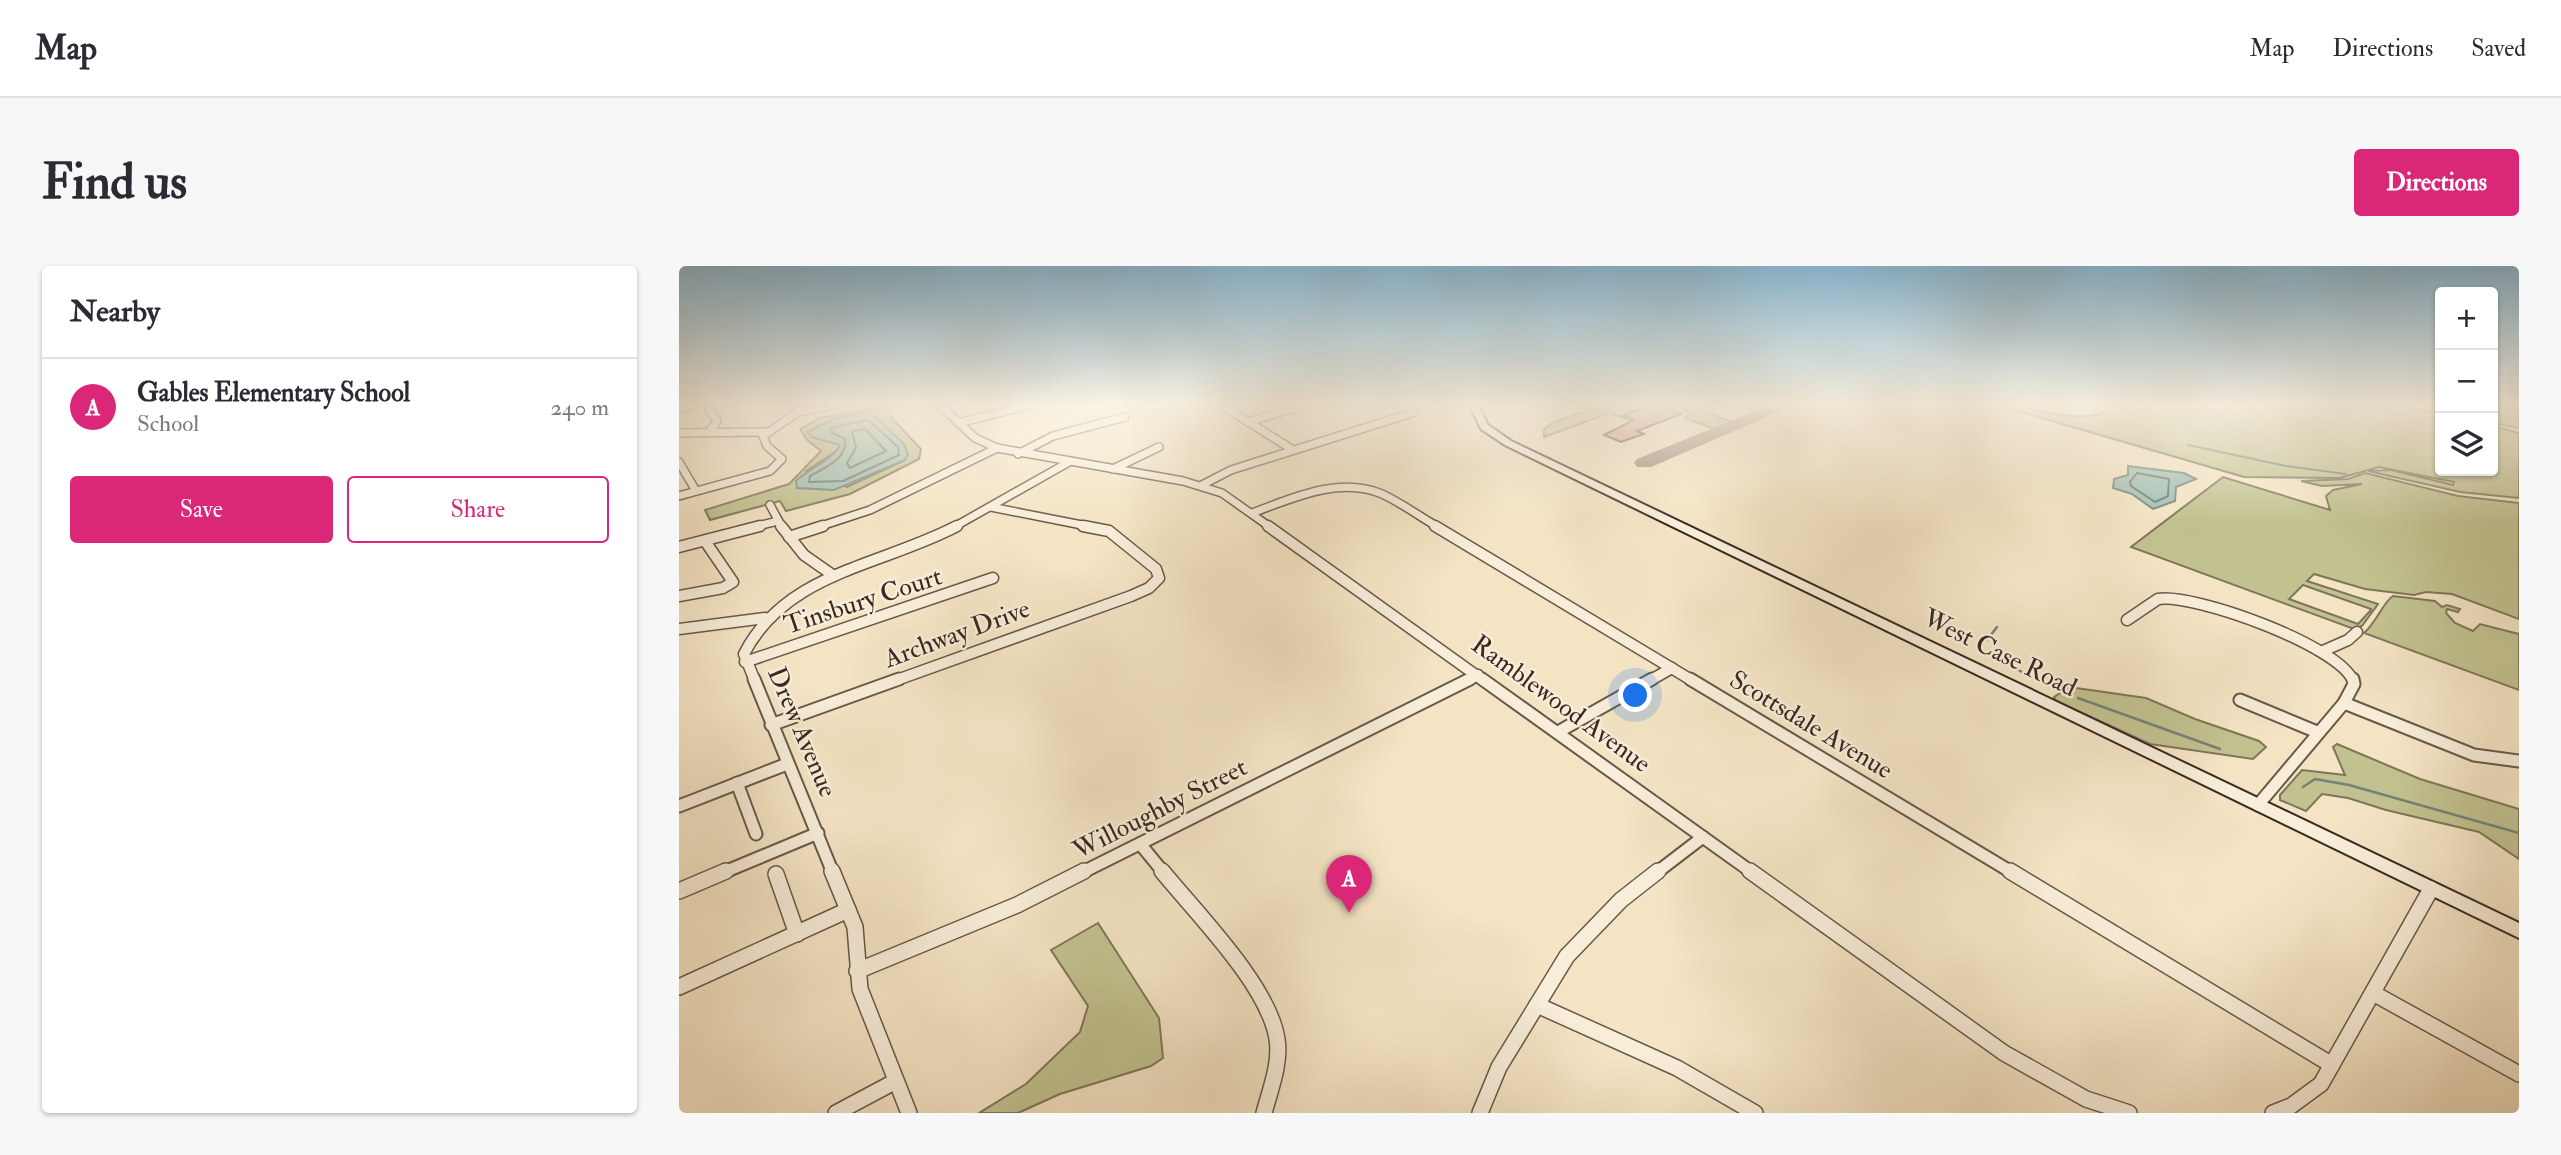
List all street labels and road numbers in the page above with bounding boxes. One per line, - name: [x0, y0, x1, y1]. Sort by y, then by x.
- street label: Tinsbury Court: [780, 560, 946, 642]
- street label: Archway Drive: [879, 593, 1034, 675]
- street label: West Case Road: [1917, 602, 2082, 704]
- street label: Ramblewood Avenue: [1465, 628, 1657, 780]
- street label: Drew Avenue: [760, 662, 844, 802]
- street label: Scottsdale Avenue: [1724, 664, 1899, 786]
- street label: Willoughby Street: [1067, 751, 1252, 867]

